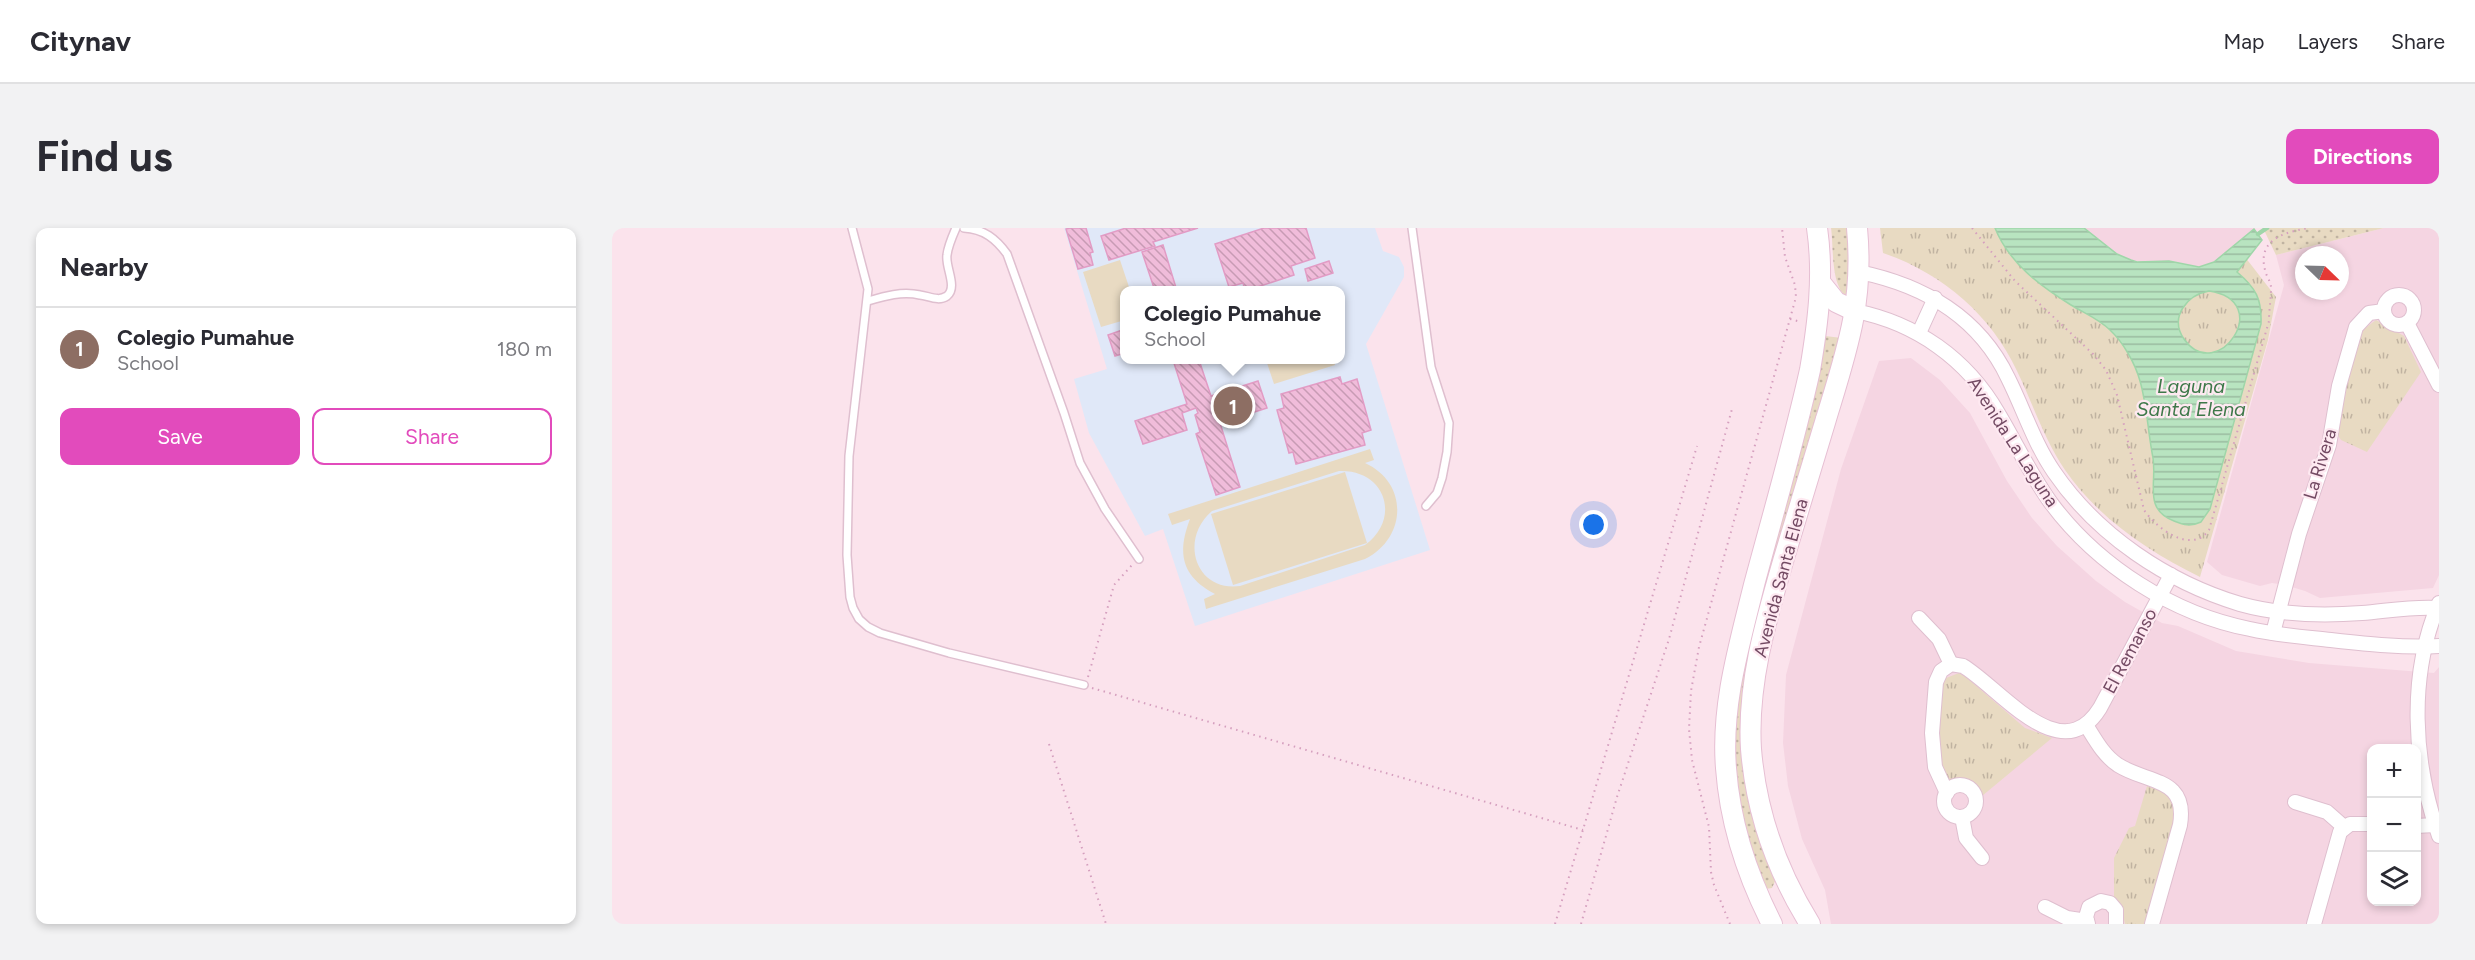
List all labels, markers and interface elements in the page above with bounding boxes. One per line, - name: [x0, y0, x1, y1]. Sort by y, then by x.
- text: Citynav: [30, 24, 131, 58]
- text: Map: [2224, 29, 2264, 54]
- text: Layers: [2297, 29, 2358, 54]
- text: Share: [2391, 29, 2445, 54]
- button: Directions: [2286, 129, 2439, 184]
- text: Find us: [36, 131, 173, 182]
- north arrow: [2295, 246, 2349, 300]
- text: Nearby: [60, 251, 148, 283]
- popup: [1120, 286, 1345, 364]
- text: Colegio Pumahue: [1144, 300, 1321, 327]
- text: Colegio Pumahue: [117, 324, 294, 351]
- text: School: [1144, 327, 1206, 351]
- text: 1: [75, 337, 84, 361]
- text: 180 m: [497, 337, 552, 361]
- text: School: [117, 351, 179, 375]
- street label: Avenida La Laguna: [1963, 373, 2063, 511]
- water label: Laguna Santa Elena: [2136, 374, 2246, 421]
- pin: 1: [1214, 384, 1252, 429]
- button: Save: [60, 408, 300, 465]
- button: Share: [312, 408, 552, 465]
- street label: La Rivera: [2299, 426, 2341, 502]
- street label: Avenida Santa Elena: [1749, 496, 1813, 660]
- your location: [1579, 510, 1608, 539]
- street label: El Remanso: [2098, 605, 2162, 697]
- map controls: [2367, 744, 2421, 906]
- button: +: [2367, 744, 2421, 798]
- button: −: [2367, 798, 2421, 852]
- button: layers: [2367, 852, 2421, 906]

